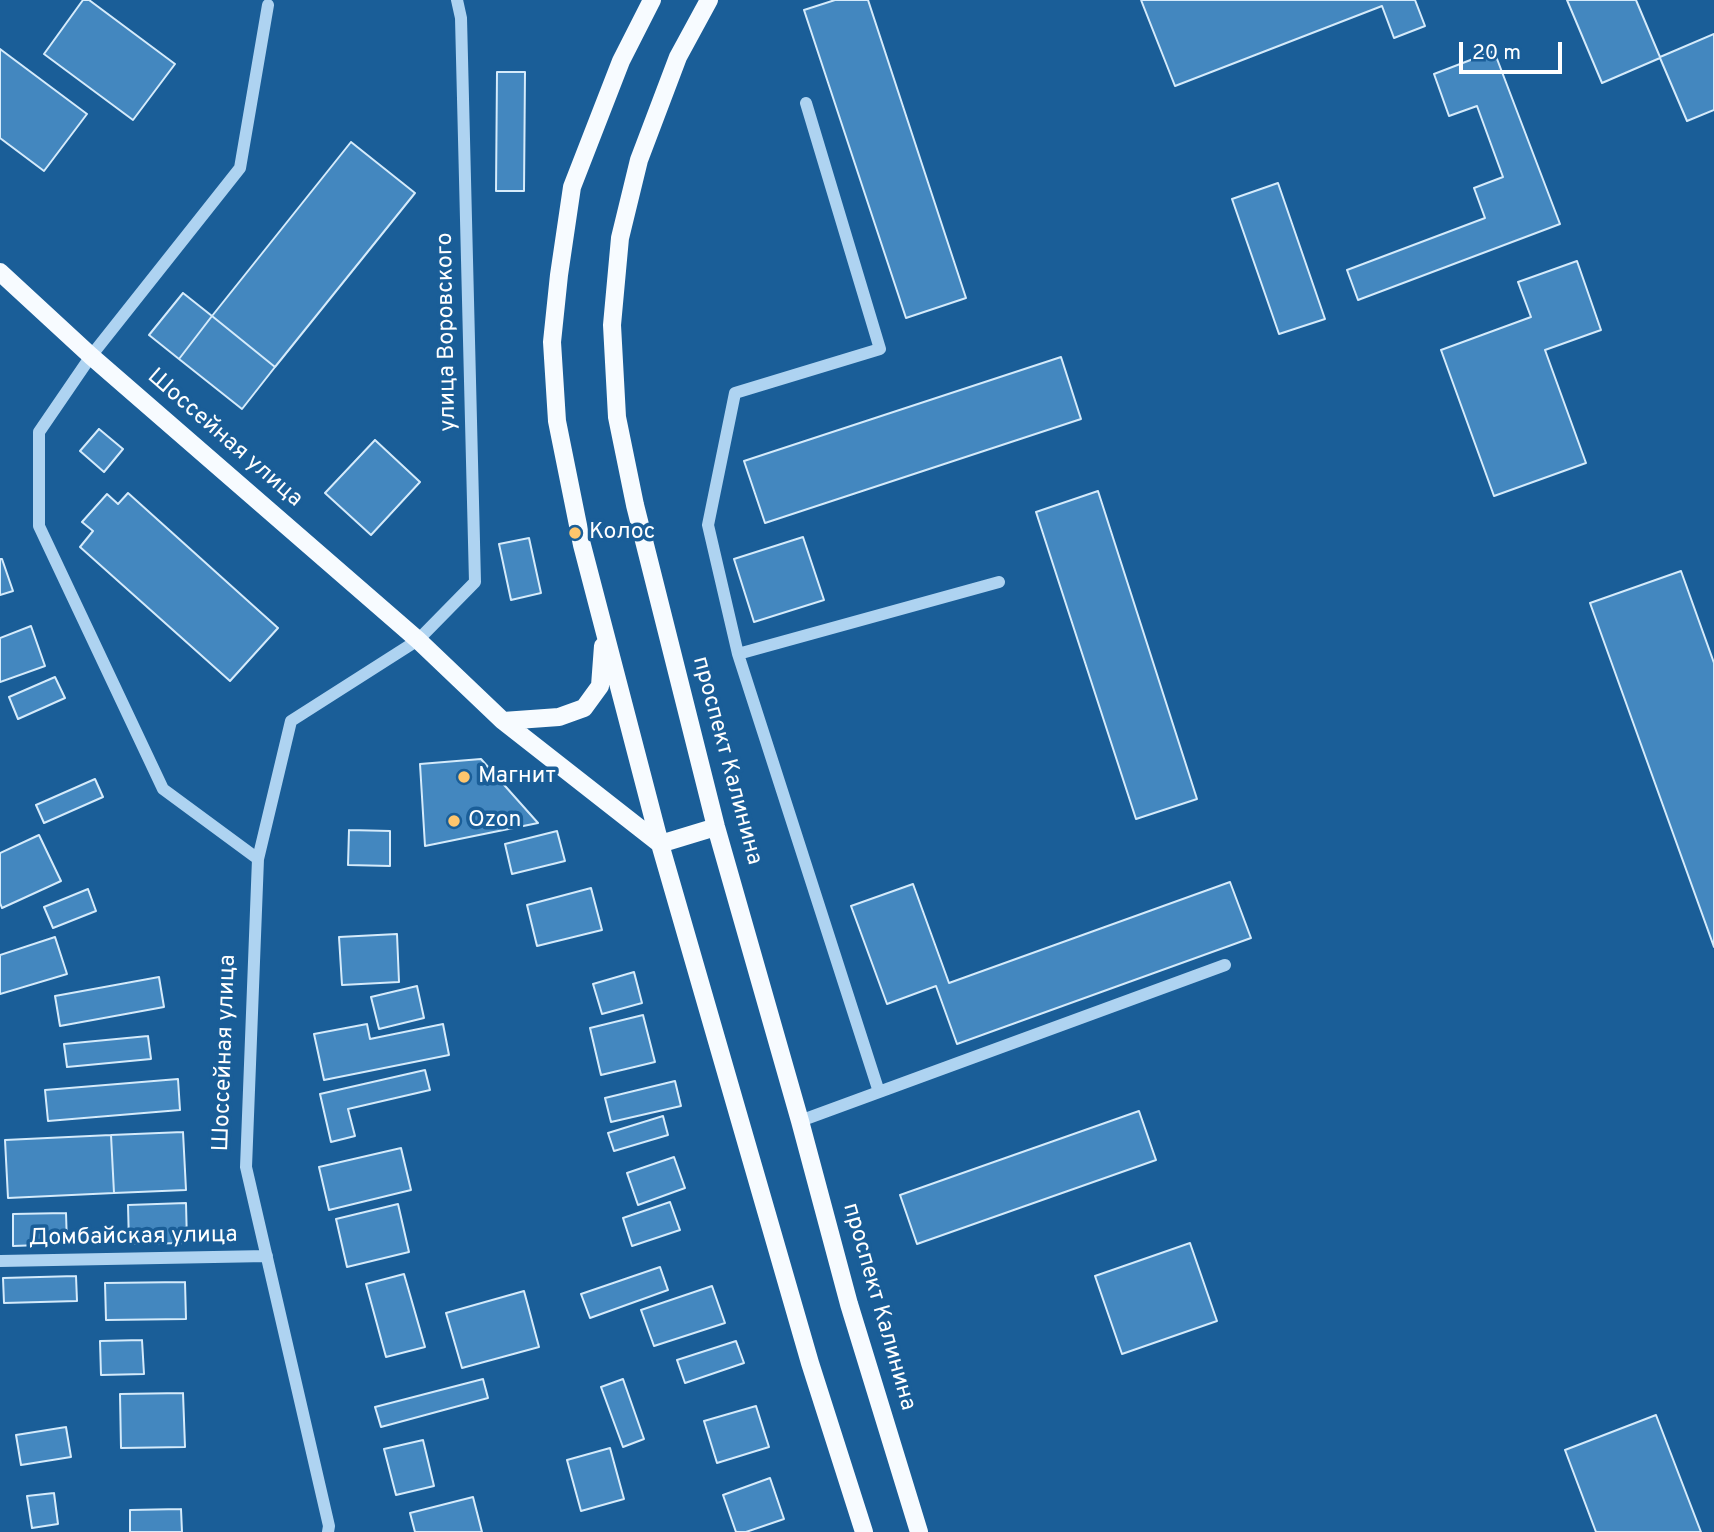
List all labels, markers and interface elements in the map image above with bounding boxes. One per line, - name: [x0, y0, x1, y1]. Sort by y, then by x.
- scale bar: [1462, 28, 1565, 72]
- text: 20 m: [1472, 40, 1521, 67]
- street label: улица Воровского: [432, 232, 464, 432]
- street label: Шоссейная улица: [141, 364, 307, 514]
- place label: Колос: [589, 519, 655, 547]
- marker: Колос: [567, 525, 583, 541]
- street label: проспект Калинина: [685, 654, 767, 868]
- place label: Магнит: [478, 763, 556, 791]
- marker: Магнит: [456, 769, 472, 785]
- place label: Ozon: [468, 807, 521, 835]
- marker: Ozon: [446, 813, 462, 829]
- street label: Шоссейная улица: [209, 954, 243, 1152]
- street label: проспект Калинина: [835, 1200, 921, 1414]
- street label: Домбайская улица: [28, 1222, 238, 1254]

